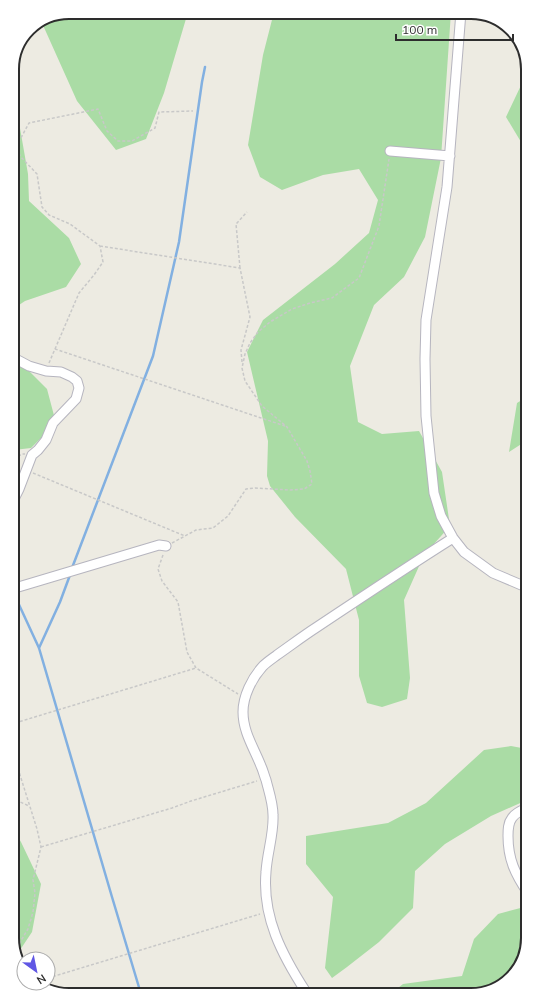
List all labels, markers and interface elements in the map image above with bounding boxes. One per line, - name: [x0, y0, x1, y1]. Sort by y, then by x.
- scale bar: [396, 16, 513, 42]
- text: 100 m: [402, 22, 437, 37]
- north arrow: [16, 951, 56, 991]
- text: N: [34, 971, 49, 988]

